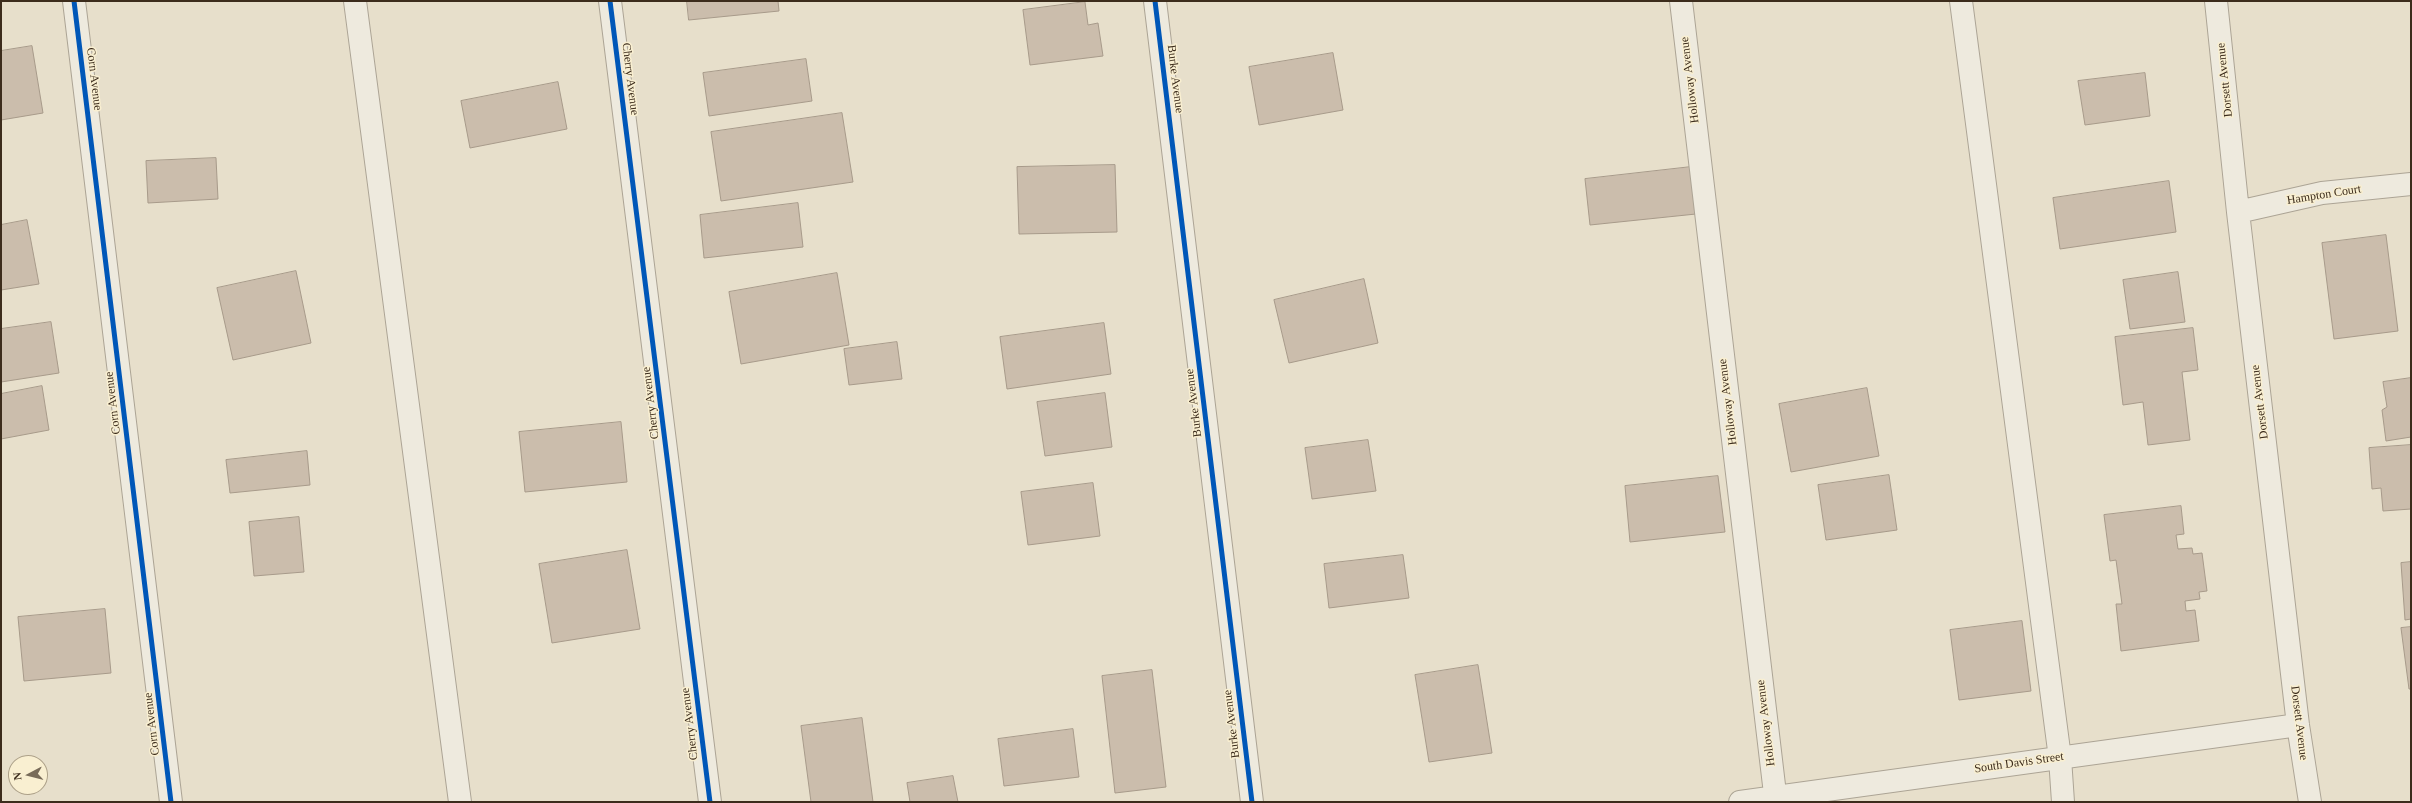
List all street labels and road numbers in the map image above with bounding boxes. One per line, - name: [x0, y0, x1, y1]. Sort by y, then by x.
- street label: Holloway Avenue: [1678, 36, 1702, 124]
- street label: Cherry Avenue: [618, 42, 642, 116]
- street label: Dorsett Avenue: [2214, 42, 2236, 118]
- street label: Burke Avenue: [1164, 44, 1186, 114]
- street label: Corn Avenue: [83, 47, 105, 111]
- street label: Hampton Court: [2286, 182, 2362, 208]
- street label: Holloway Avenue: [1716, 358, 1740, 446]
- street label: Dorsett Avenue: [2248, 364, 2272, 440]
- street label: Cherry Avenue: [639, 366, 663, 440]
- street label: Burke Avenue: [1183, 368, 1205, 438]
- street label: Corn Avenue: [102, 371, 124, 435]
- street label: Holloway Avenue: [1754, 679, 1778, 767]
- street label: Dorsett Avenue: [2287, 685, 2311, 761]
- street label: Cherry Avenue: [678, 687, 702, 761]
- street label: Burke Avenue: [1221, 689, 1243, 759]
- street label: Corn Avenue: [141, 692, 163, 756]
- street label: South Davis Street: [1973, 750, 2065, 776]

